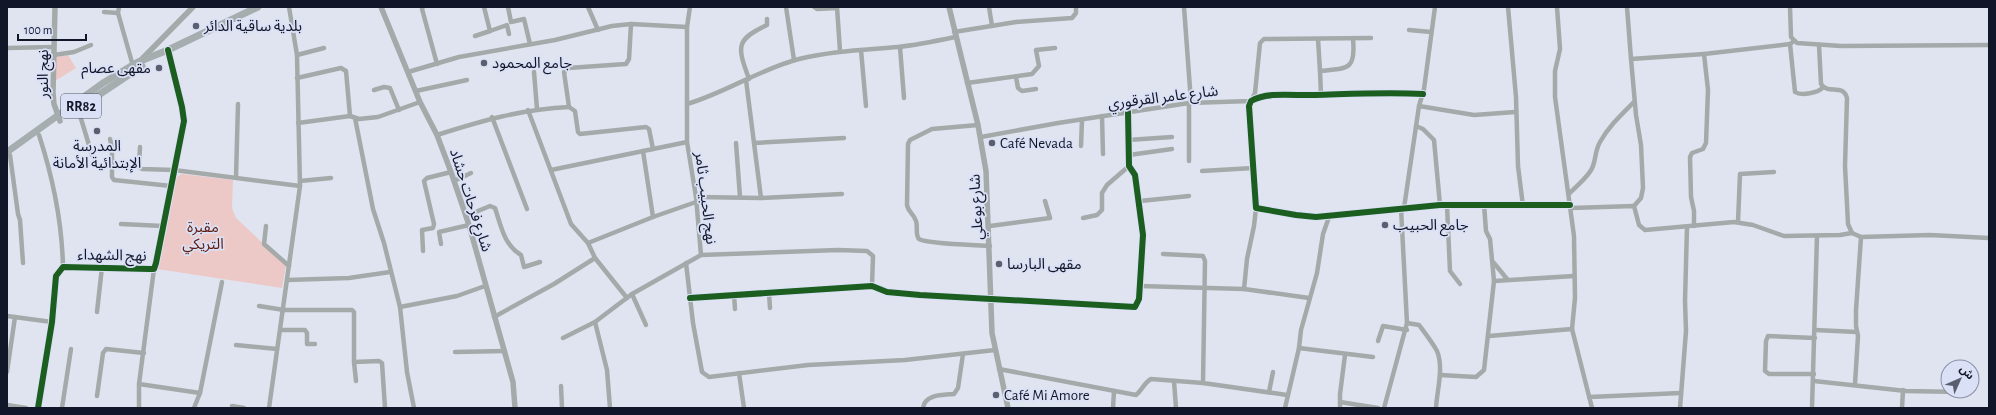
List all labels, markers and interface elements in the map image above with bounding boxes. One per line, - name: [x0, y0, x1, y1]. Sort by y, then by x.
- scale bar: [18, 16, 86, 42]
- place label: بلدية ساقية الدائر: [203, 19, 302, 35]
- marker: بلدية ساقية الدائر: [191, 21, 201, 31]
- text: 100 m: [24, 24, 52, 36]
- street label: نهج النور: [36, 49, 55, 100]
- place label: جامع المحمود: [492, 56, 572, 75]
- marker: جامع المحمود: [479, 58, 489, 68]
- place label: مقهى عصام: [81, 61, 151, 79]
- marker: مقهى عصام: [154, 63, 164, 73]
- street label: شارع عامر القرقوري: [1107, 83, 1220, 116]
- road number: RR82: [61, 94, 101, 118]
- marker: المدرسة الإبتدائية الأمانة: [92, 126, 102, 136]
- place label: Café Nevada: [1000, 136, 1073, 151]
- marker: Café Nevada: [987, 138, 997, 148]
- place label: المدرسة الإبتدائية الأمانة: [53, 139, 141, 173]
- street label: شارع فرحات حشاد: [443, 147, 494, 255]
- street label: نهج الحبيب ثامر: [688, 150, 719, 246]
- street label: شارع بوعلي: [967, 173, 990, 240]
- place label: جامع الحبيب: [1393, 218, 1469, 237]
- park label: مقبرة التريكي: [182, 220, 224, 255]
- marker: جامع الحبيب: [1380, 220, 1390, 230]
- street label: نهج الشهداء: [77, 247, 147, 268]
- place label: مقهى البارسا: [1007, 257, 1082, 273]
- marker: مقهى البارسا: [994, 259, 1004, 269]
- north arrow: [1940, 359, 1980, 399]
- text: ش: [1957, 363, 1976, 382]
- place label: Café Mi Amore: [1004, 388, 1090, 403]
- marker: Café Mi Amore: [991, 390, 1001, 400]

